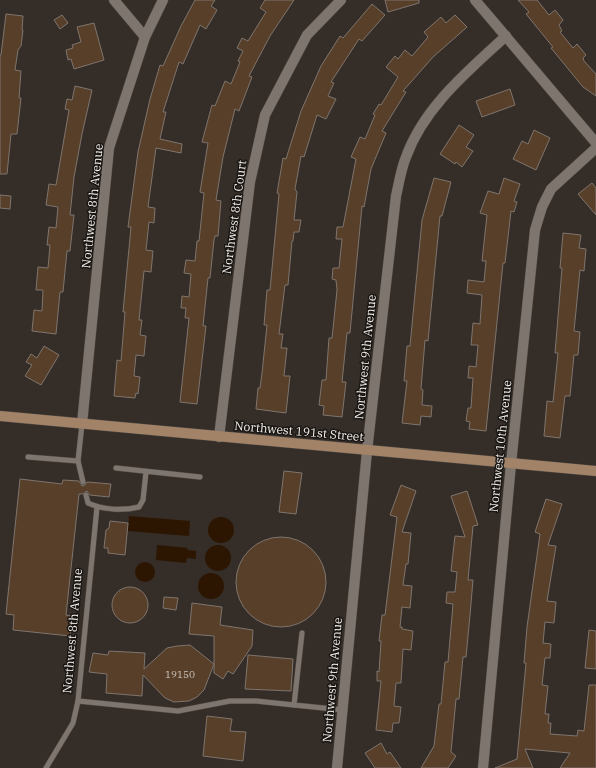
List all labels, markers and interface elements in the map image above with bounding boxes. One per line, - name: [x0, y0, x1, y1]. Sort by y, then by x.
- street label: Northwest 8th Avenue: [78, 143, 106, 269]
- street label: Northwest 8th Court: [219, 159, 249, 275]
- street label: Northwest 9th Avenue: [351, 294, 379, 420]
- street label: Northwest 10th Avenue: [486, 379, 514, 513]
- street label: Northwest 191st Street: [234, 418, 364, 444]
- street label: Northwest 8th Avenue: [59, 568, 85, 694]
- street label: Northwest 9th Avenue: [319, 617, 345, 743]
- house number: 19150: [165, 668, 195, 681]

